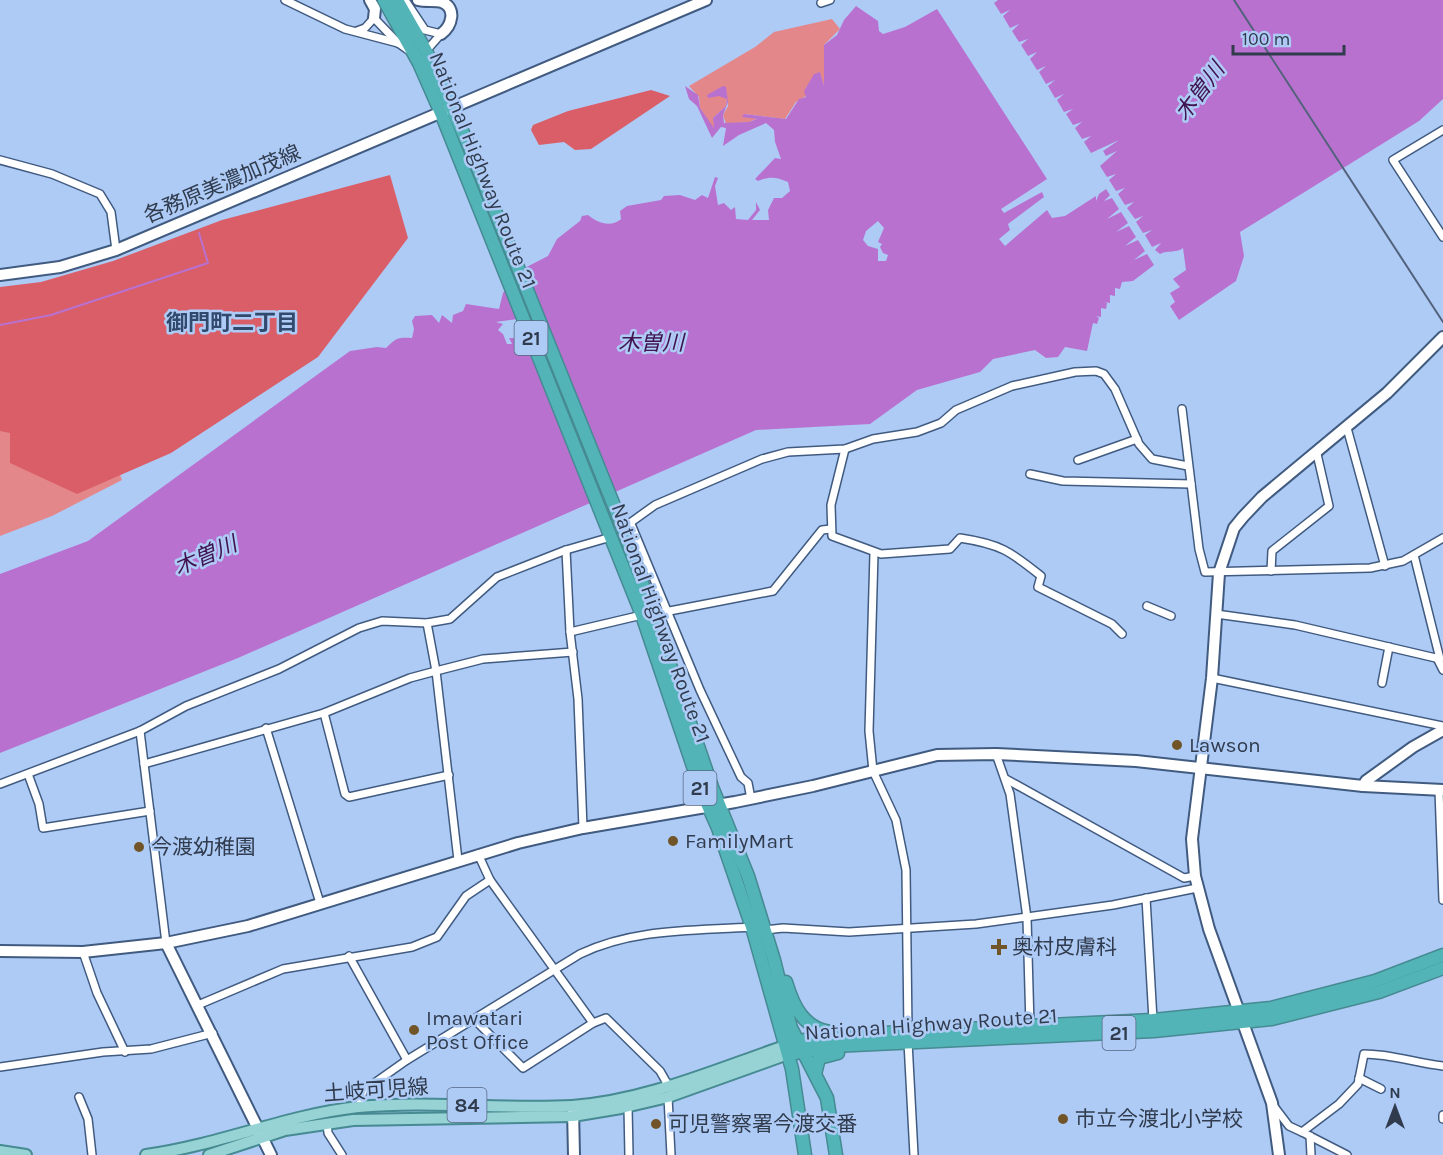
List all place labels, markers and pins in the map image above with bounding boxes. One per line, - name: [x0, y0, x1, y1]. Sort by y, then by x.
- place label: Lawson: [1189, 733, 1261, 757]
- marker: Lawson: [1170, 738, 1184, 752]
- place label: FamilyMart: [685, 829, 794, 853]
- marker: FamilyMart: [666, 834, 680, 848]
- place label: 今渡幼稚園: [151, 835, 256, 859]
- marker: 今渡幼稚園: [132, 840, 146, 854]
- place label: 奥村皮膚科: [1012, 935, 1117, 959]
- marker: 奥村皮膚科: [990, 938, 1008, 956]
- place label: Imawatari Post Office: [426, 1006, 529, 1054]
- marker: Imawatari Post Office: [407, 1023, 421, 1037]
- place label: 市立今渡北小学校: [1075, 1107, 1243, 1131]
- place label: 可児警察署今渡交番: [668, 1112, 857, 1136]
- marker: 市立今渡北小学校: [1056, 1112, 1070, 1126]
- marker: 可児警察署今渡交番: [649, 1117, 663, 1131]

